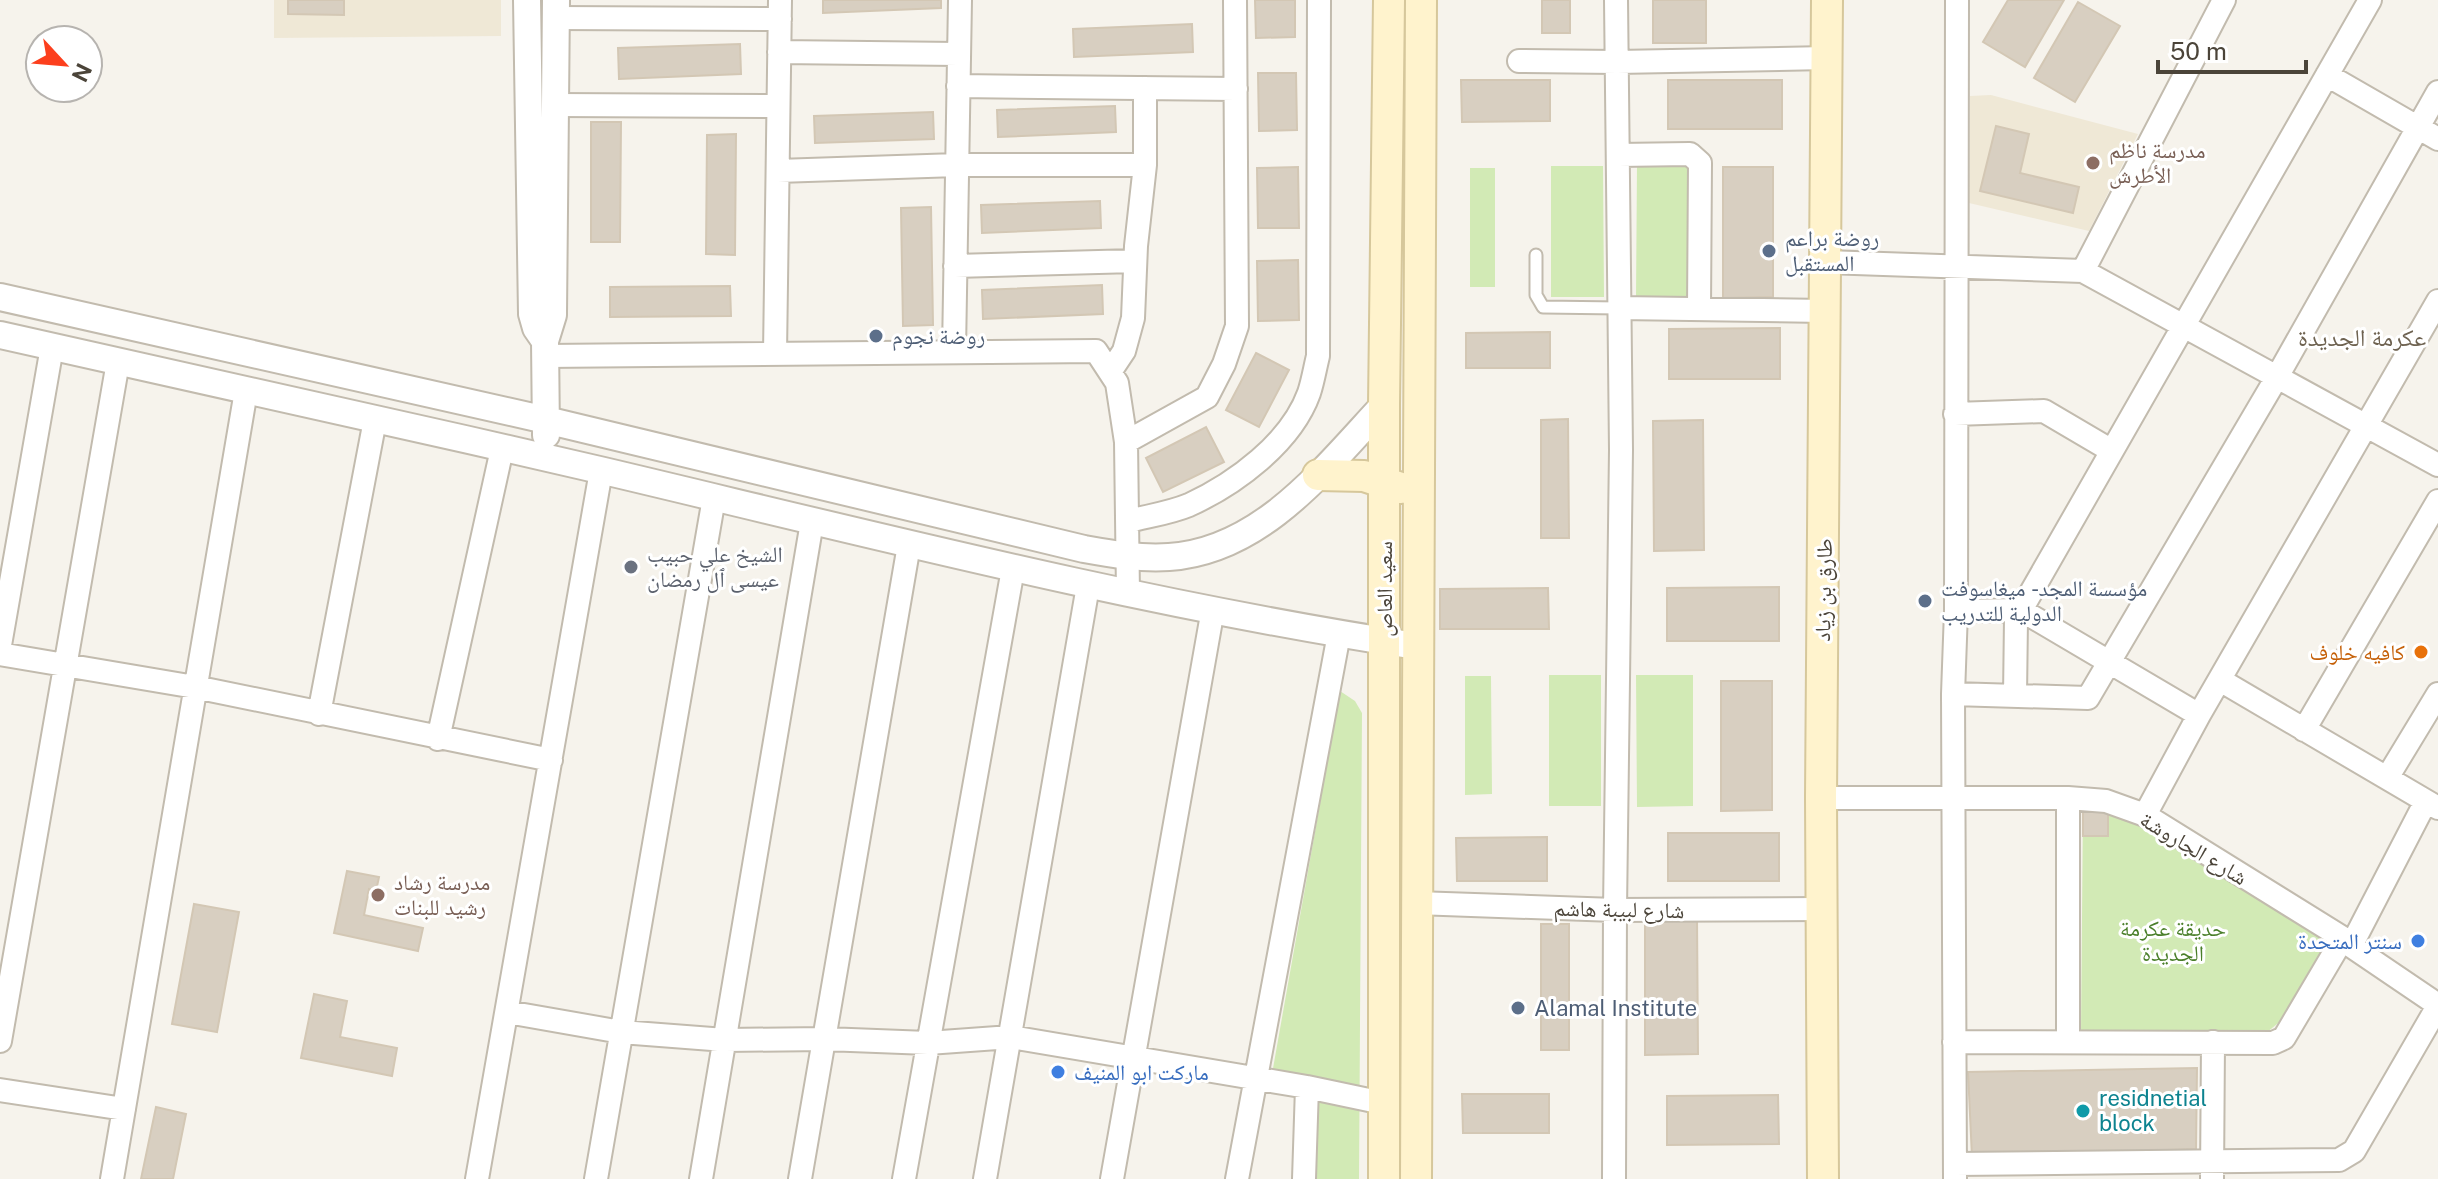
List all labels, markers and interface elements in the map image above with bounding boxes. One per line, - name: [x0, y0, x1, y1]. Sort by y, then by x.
- north arrow: [24, 24, 104, 104]
- scale bar: [2158, 24, 2306, 74]
- text: 50 m: [2170, 37, 2227, 65]
- text: N: [67, 59, 97, 86]
- place label: مدرسة ناظم الأطرش: [2109, 137, 2205, 189]
- marker: مدرسة ناظم الأطرش: [2084, 154, 2102, 172]
- place label: روضة براعم المستقبل: [1785, 225, 1879, 277]
- marker: روضة براعم المستقبل: [1760, 242, 1778, 260]
- place label: روضة نجوم: [892, 323, 985, 351]
- district label: عكرمة الجديدة: [2298, 323, 2426, 351]
- marker: روضة نجوم: [867, 327, 885, 345]
- street label: طارق بن زياد: [1809, 538, 1838, 642]
- place label: الشيخ علي حبيب عيسى ٱل رمضان: [647, 541, 783, 593]
- street label: سعيد العاص: [1371, 541, 1398, 637]
- marker: الشيخ علي حبيب عيسى ٱل رمضان: [622, 558, 640, 576]
- place label: مؤسسة المجد - ميغاسوفت الدولية للتدريب: [1941, 575, 2147, 626]
- marker: مؤسسة المجد - ميغاسوفت الدولية للتدريب: [1916, 592, 1934, 610]
- place label: كافيه خلوف: [2310, 639, 2405, 665]
- marker: كافيه خلوف: [2412, 643, 2430, 661]
- street label: شارع الجاروشة: [2135, 806, 2252, 891]
- place label: مدرسة رشاد رشيد للبنات: [394, 869, 490, 920]
- marker: مدرسة رشاد رشيد للبنات: [369, 886, 387, 904]
- street label: شارع لبيبة هاشم: [1553, 895, 1685, 925]
- park label: حديقة عكرمة الجديدة: [2120, 915, 2226, 966]
- place label: سنتر المتحدة: [2298, 928, 2402, 954]
- marker: سنتر المتحدة: [2409, 932, 2427, 950]
- place label: Alamal Institute: [1534, 995, 1697, 1021]
- marker: Alamal Institute: [1509, 999, 1527, 1017]
- place label: ماركت ابو المنيف: [1074, 1059, 1209, 1085]
- marker: ماركت ابو المنيف: [1049, 1063, 1067, 1081]
- place label: residnetial block: [2099, 1085, 2207, 1136]
- marker: residnetial block: [2074, 1102, 2092, 1120]

